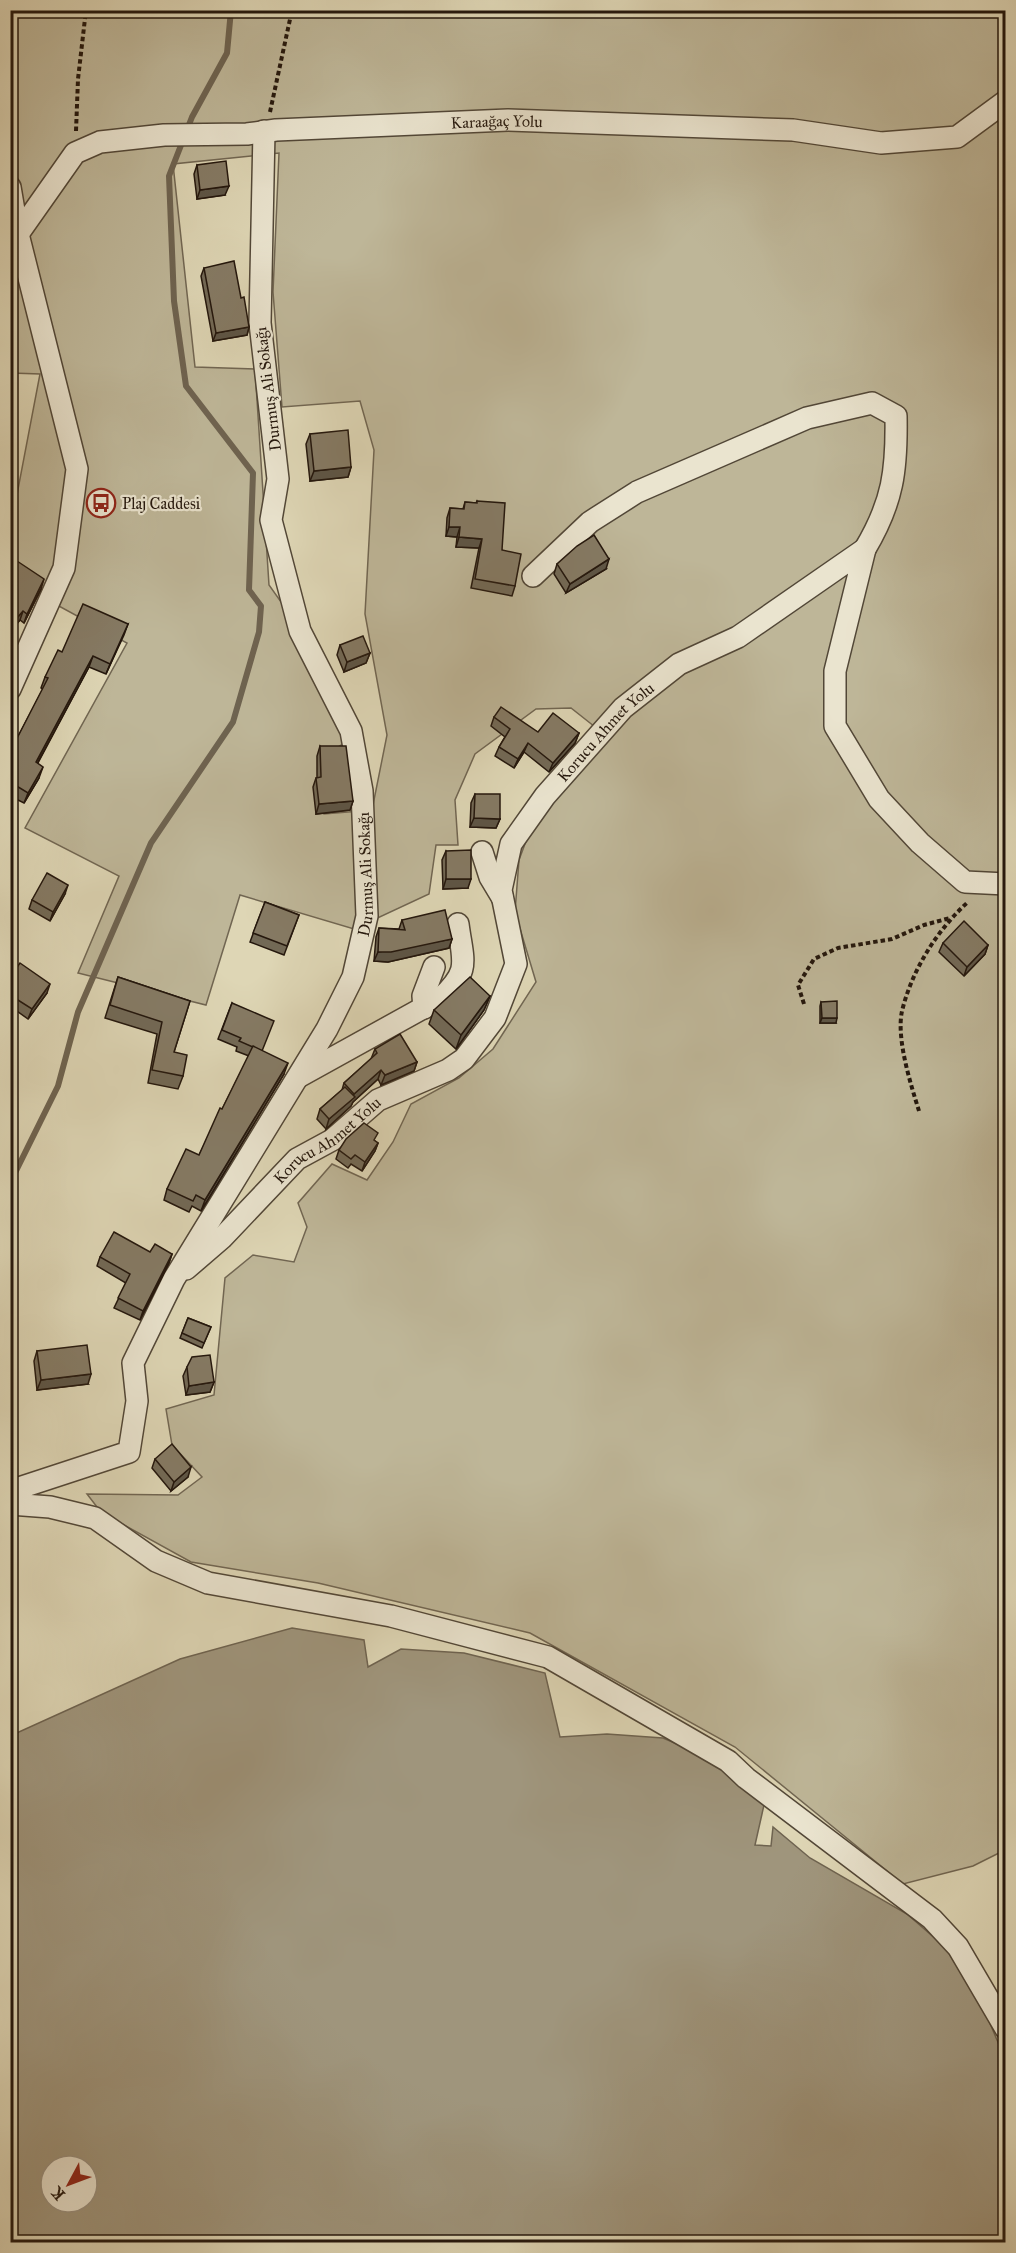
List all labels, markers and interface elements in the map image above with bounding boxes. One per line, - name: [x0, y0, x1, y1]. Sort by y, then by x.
- street label: Karaağaç Yolu: [450, 110, 544, 132]
- street label: Durmuş Ali Sokağı: [251, 325, 286, 452]
- bus stop icon: Plaj Caddesi: [85, 487, 117, 519]
- place label: Plaj Caddesi: [122, 494, 201, 513]
- street label: Korucu Ahmet Yolu: [553, 678, 658, 785]
- street label: Durmuş Ali Sokağı: [353, 811, 376, 938]
- street label: Korucu Ahmet Yolu: [269, 1092, 385, 1187]
- north arrow: [39, 2154, 99, 2214]
- text: K: [47, 2183, 69, 2204]

